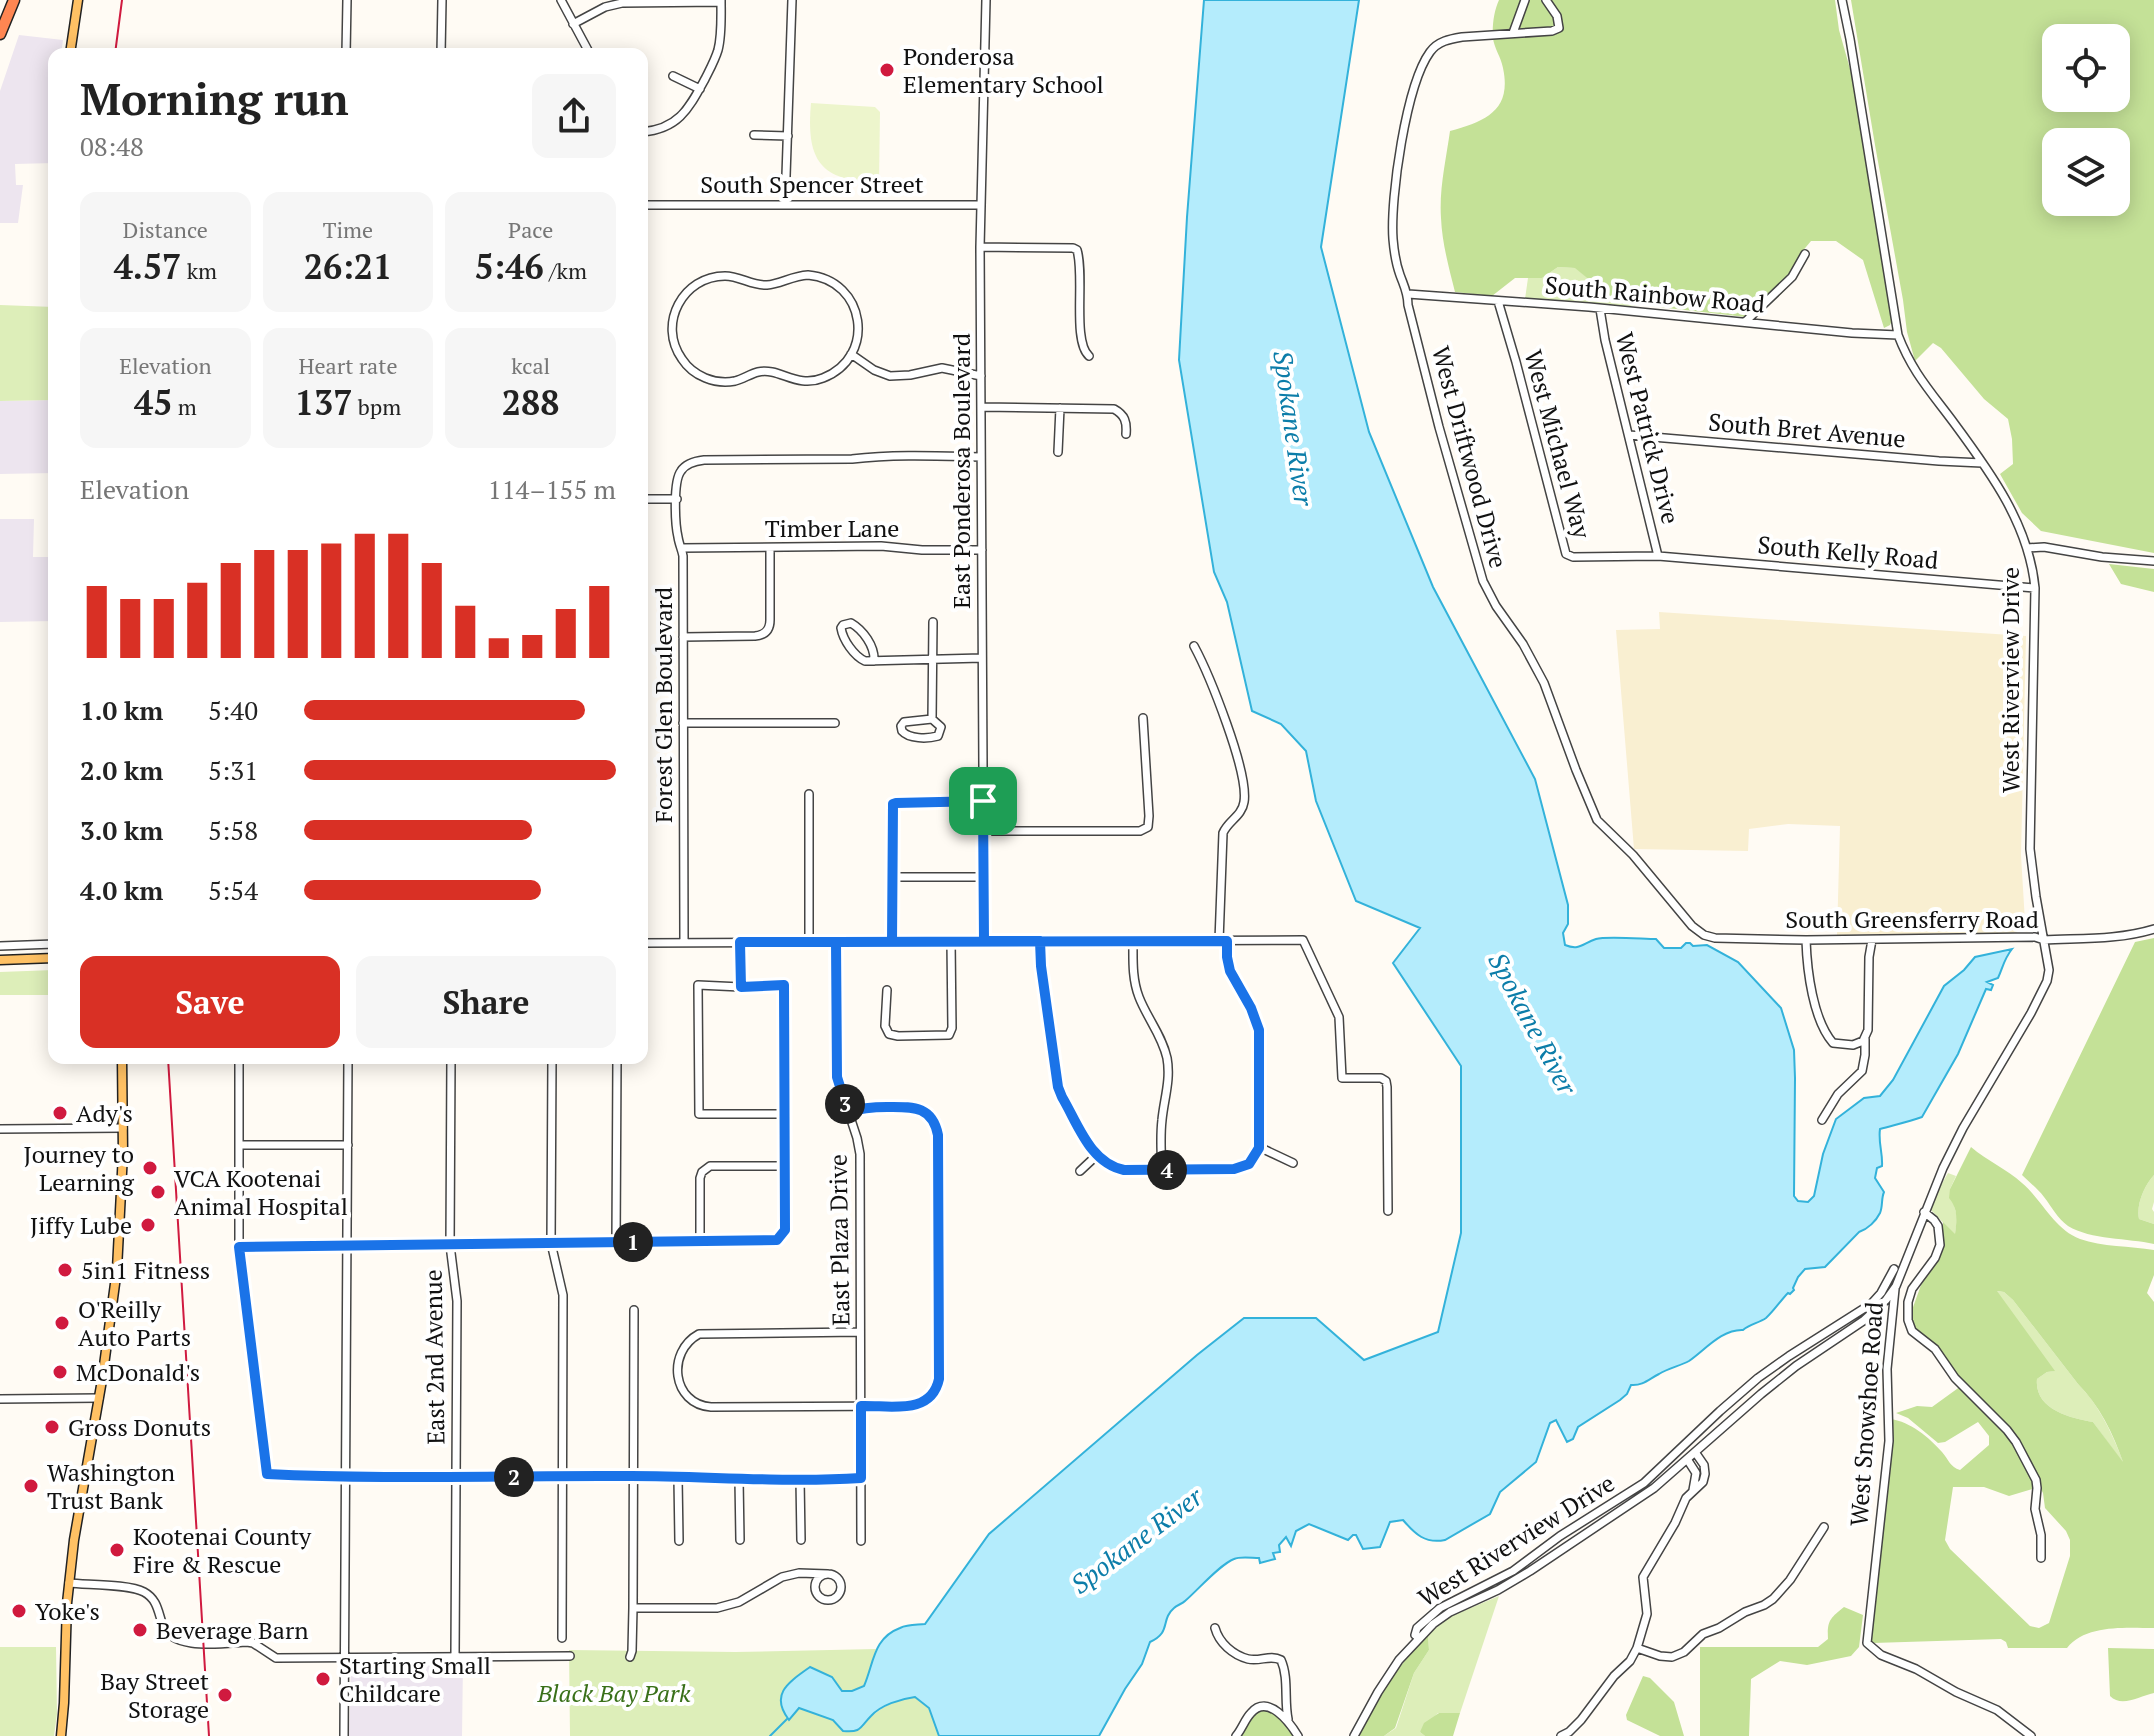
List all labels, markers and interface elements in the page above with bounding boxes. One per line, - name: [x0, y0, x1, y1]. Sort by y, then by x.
- map controls: [2042, 24, 2130, 216]
- button: locate: [2042, 24, 2130, 112]
- place label: Ponderosa Elementary School: [903, 40, 1104, 100]
- marker: Ponderosa Elementary School: [878, 61, 896, 79]
- text: Morning run: [80, 69, 349, 128]
- button: share: [532, 74, 616, 158]
- button: layers: [2042, 128, 2130, 216]
- text: 08:48: [80, 129, 144, 163]
- street label: South Spencer Street: [700, 168, 924, 200]
- text: Distance: [123, 215, 208, 244]
- text: Time: [323, 215, 373, 244]
- text: Pace: [508, 215, 553, 244]
- text: 4.57: [114, 244, 181, 289]
- text: 26:21: [304, 244, 392, 289]
- text: 5:46: [474, 244, 544, 289]
- text: km: [181, 256, 217, 285]
- text: /km: [544, 256, 587, 285]
- street label: South Rainbow Road: [1544, 268, 1766, 320]
- street label: West Patrick Drive: [1609, 329, 1687, 527]
- street label: East Ponderosa Boulevard: [945, 333, 977, 609]
- street label: West Driftwood Drive: [1425, 343, 1515, 571]
- street label: West Michael Way: [1517, 346, 1599, 543]
- water label: Spokane River: [1266, 348, 1322, 509]
- text: Elevation: [119, 351, 212, 380]
- text: Heart rate: [299, 351, 397, 380]
- text: kcal: [511, 351, 550, 380]
- text: 45: [134, 380, 172, 425]
- text: 137: [295, 380, 352, 425]
- text: 288: [502, 380, 559, 425]
- text: m: [172, 392, 197, 421]
- text: bpm: [352, 392, 401, 421]
- street label: South Bret Avenue: [1707, 405, 1907, 455]
- text: Elevation: [80, 472, 189, 506]
- text: 114–155 m: [488, 472, 616, 506]
- street label: Timber Lane: [765, 512, 899, 544]
- street label: South Kelly Road: [1756, 528, 1940, 576]
- street label: West Riverview Drive: [1994, 567, 2026, 793]
- street label: Forest Glen Boulevard: [647, 587, 679, 823]
- text: 1.0 km: [80, 693, 163, 727]
- text: 5:40: [208, 693, 258, 727]
- text: 2.0 km: [80, 753, 163, 787]
- text: 5:31: [208, 753, 258, 787]
- pin: [949, 767, 1017, 835]
- icon: arrive: [961, 779, 1005, 823]
- text: 3.0 km: [80, 813, 163, 847]
- text: 5:58: [208, 813, 258, 847]
- text: 4.0 km: [80, 873, 163, 907]
- text: 5:54: [208, 873, 258, 907]
- street label: South Greensferry Road: [1785, 903, 2039, 935]
- water label: Spokane River: [1481, 946, 1585, 1101]
- button: Save: [80, 956, 340, 1048]
- button: Share: [356, 956, 616, 1048]
- pin: 3: [825, 1084, 865, 1124]
- text: 3: [839, 1089, 851, 1118]
- place label: Ady's: [76, 1097, 133, 1129]
- marker: Ady's: [51, 1104, 69, 1122]
- place label: Journey to Learning: [24, 1138, 134, 1198]
- pin: 4: [1147, 1150, 1187, 1190]
- street label: East Plaza Drive: [822, 1154, 856, 1326]
- text: 4: [1161, 1155, 1173, 1184]
- marker: Journey to Learning: [141, 1159, 159, 1177]
- place label: VCA Kootenai Animal Hospital: [174, 1162, 348, 1222]
- marker: VCA Kootenai Animal Hospital: [149, 1183, 167, 1201]
- place label: Jiffy Lube: [30, 1209, 132, 1241]
- marker: Jiffy Lube: [139, 1216, 157, 1234]
- pin: 1: [613, 1222, 653, 1262]
- text: 1: [627, 1227, 639, 1256]
- place label: 5in1 Fitness: [81, 1254, 210, 1286]
- marker: 5in1 Fitness: [56, 1261, 74, 1279]
- street label: East 2nd Avenue: [416, 1269, 452, 1445]
- place label: O'Reilly Auto Parts: [78, 1293, 191, 1353]
- street label: West Snowshoe Road: [1842, 1301, 1890, 1527]
- marker: O'Reilly Auto Parts: [53, 1314, 71, 1332]
- place label: McDonald's: [76, 1356, 200, 1388]
- marker: McDonald's: [51, 1363, 69, 1381]
- place label: Gross Donuts: [68, 1411, 211, 1443]
- marker: Gross Donuts: [43, 1418, 61, 1436]
- place label: Washington Trust Bank: [47, 1456, 175, 1516]
- pin: 2: [494, 1457, 534, 1497]
- text: 2: [508, 1462, 520, 1491]
- street label: West Riverview Drive: [1412, 1467, 1620, 1613]
- marker: Washington Trust Bank: [22, 1477, 40, 1495]
- water label: Spokane River: [1063, 1479, 1209, 1601]
- place label: Kootenai County Fire & Rescue: [133, 1520, 312, 1580]
- marker: Kootenai County Fire & Rescue: [108, 1541, 126, 1559]
- place label: Yoke's: [35, 1595, 100, 1627]
- marker: Yoke's: [10, 1602, 28, 1620]
- place label: Beverage Barn: [156, 1614, 308, 1646]
- marker: Beverage Barn: [131, 1621, 149, 1639]
- place label: Starting Small Childcare: [339, 1649, 491, 1709]
- place label: Bay Street Storage: [100, 1665, 209, 1725]
- marker: Starting Small Childcare: [314, 1670, 332, 1688]
- park label: Black Bay Park: [536, 1677, 691, 1709]
- marker: Bay Street Storage: [216, 1686, 234, 1704]

